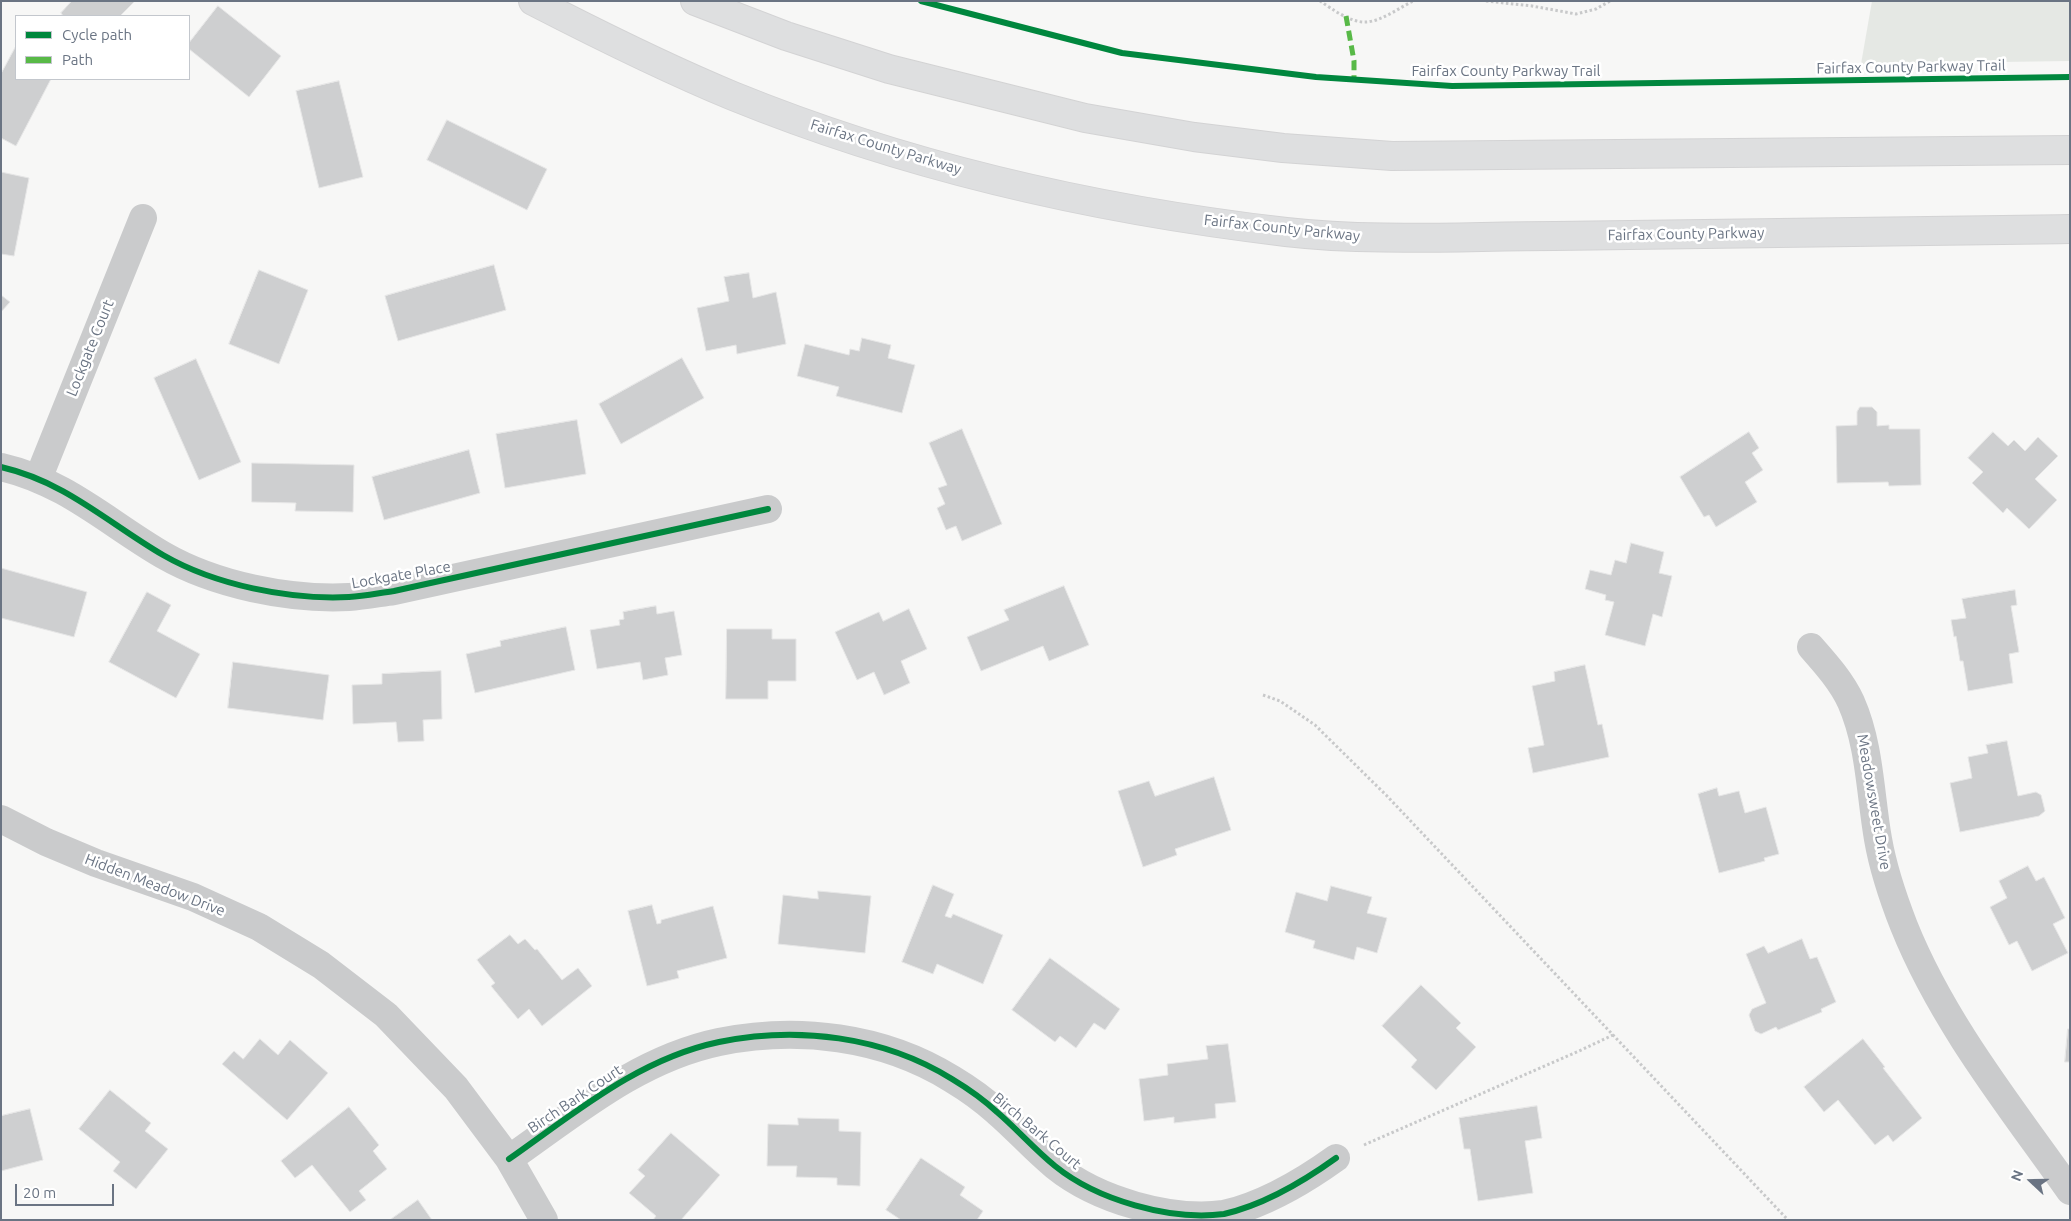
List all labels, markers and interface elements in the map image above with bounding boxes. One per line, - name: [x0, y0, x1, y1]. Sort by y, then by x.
- legend: [15, 15, 190, 80]
- text: Cycle path: [62, 26, 132, 43]
- text: Path: [62, 51, 93, 68]
- street label: Fairfax County Parkway Trail: [1816, 56, 2006, 78]
- street label: Fairfax County Parkway Trail: [1411, 62, 1601, 80]
- street label: Fairfax County Parkway: [808, 115, 964, 179]
- street label: Fairfax County Parkway: [1203, 211, 1361, 245]
- street label: Fairfax County Parkway: [1607, 224, 1765, 244]
- street label: Lockgate Court: [62, 297, 118, 399]
- street label: Lockgate Place: [350, 557, 452, 593]
- street label: Meadowsweet Drive: [1853, 733, 1895, 871]
- street label: Hidden Meadow Drive: [82, 850, 228, 920]
- street label: Birch Bark Court: [524, 1061, 626, 1137]
- street label: Birch Bark Court: [989, 1089, 1085, 1173]
- north arrow: [2006, 1156, 2056, 1206]
- text: N: [2008, 1168, 2026, 1183]
- scale bar: [18, 1174, 116, 1206]
- text: 20 m: [23, 1184, 56, 1201]

